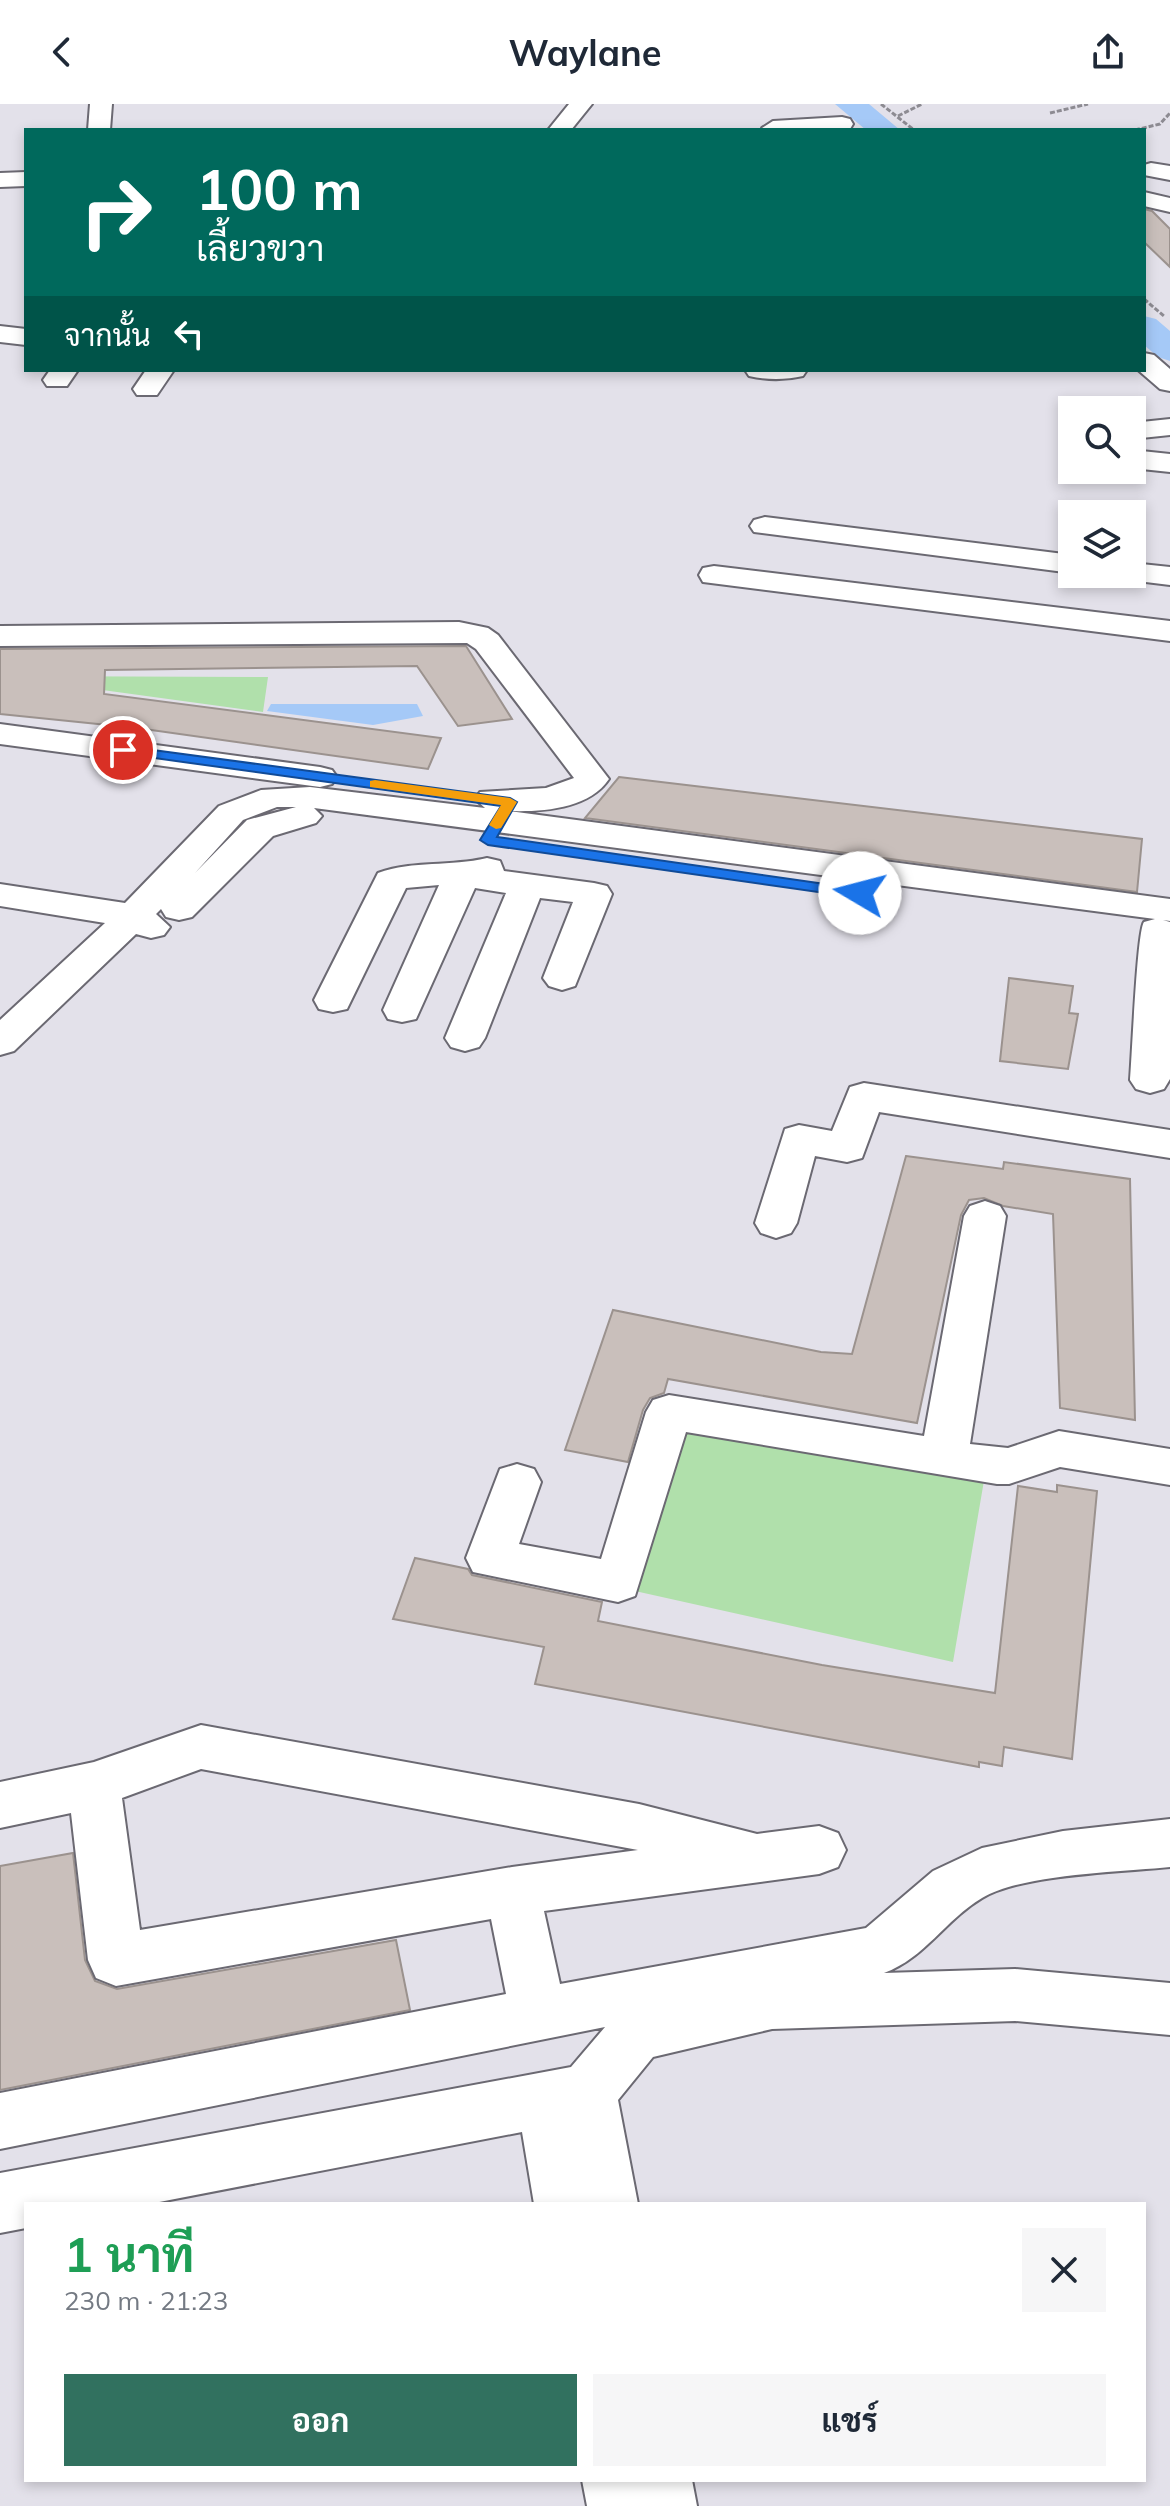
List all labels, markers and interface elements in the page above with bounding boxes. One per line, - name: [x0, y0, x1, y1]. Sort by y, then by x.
- icon: back: [40, 30, 84, 74]
- text: Waylane: [508, 30, 662, 75]
- icon: share: [1086, 30, 1130, 74]
- text: 100 m: [196, 154, 363, 224]
- icon: right: [64, 160, 168, 264]
- text: เลี้ยวขวา: [196, 225, 324, 270]
- icon: left: [167, 312, 211, 356]
- text: จากนั้น: [64, 316, 151, 354]
- map controls: [1058, 396, 1146, 588]
- button: search: [1058, 396, 1146, 484]
- button: layers: [1058, 500, 1146, 588]
- pin: [89, 716, 157, 784]
- icon: arrive: [101, 728, 145, 772]
- position arrow: [818, 851, 902, 935]
- text: 1 นาที: [64, 2224, 194, 2284]
- button: close: [1022, 2228, 1106, 2312]
- text: 230 m · 21:23: [64, 2284, 228, 2317]
- button: ออก: [64, 2374, 577, 2466]
- button: แชร์: [593, 2374, 1106, 2466]

